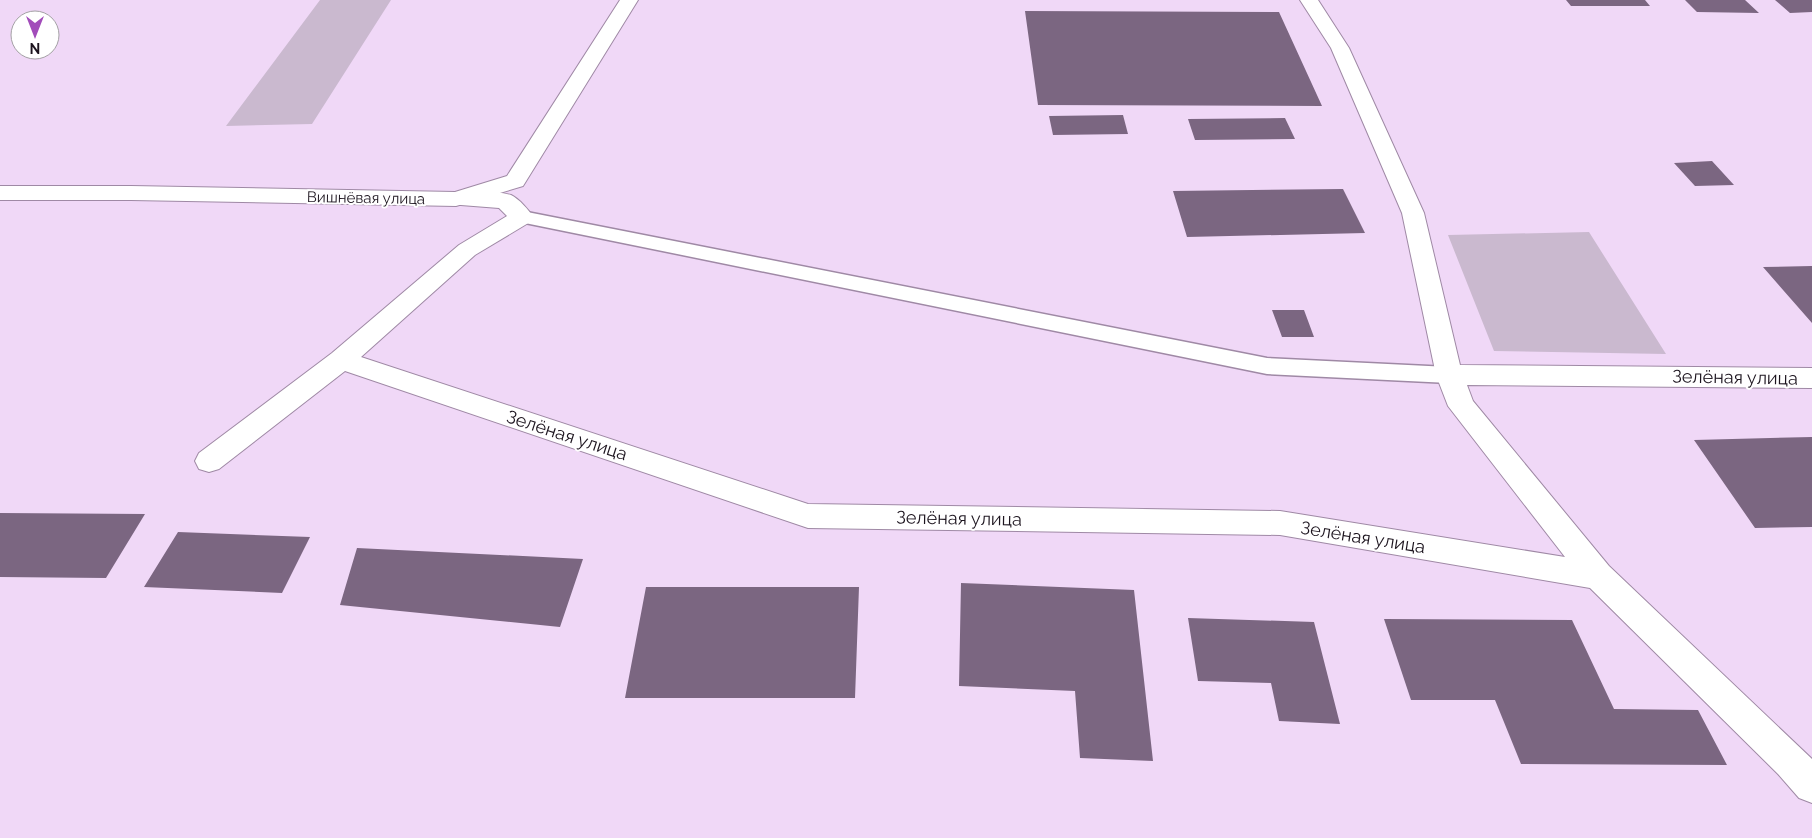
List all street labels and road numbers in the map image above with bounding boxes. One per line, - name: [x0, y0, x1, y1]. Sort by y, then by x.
- street label: Вишнёвая улица: [307, 188, 425, 208]
- street label: Зелёная улица: [1672, 365, 1798, 389]
- street label: Зелёная улица: [504, 406, 630, 464]
- street label: Зелёная улица: [896, 506, 1022, 530]
- street label: Зелёная улица: [1299, 517, 1427, 557]

